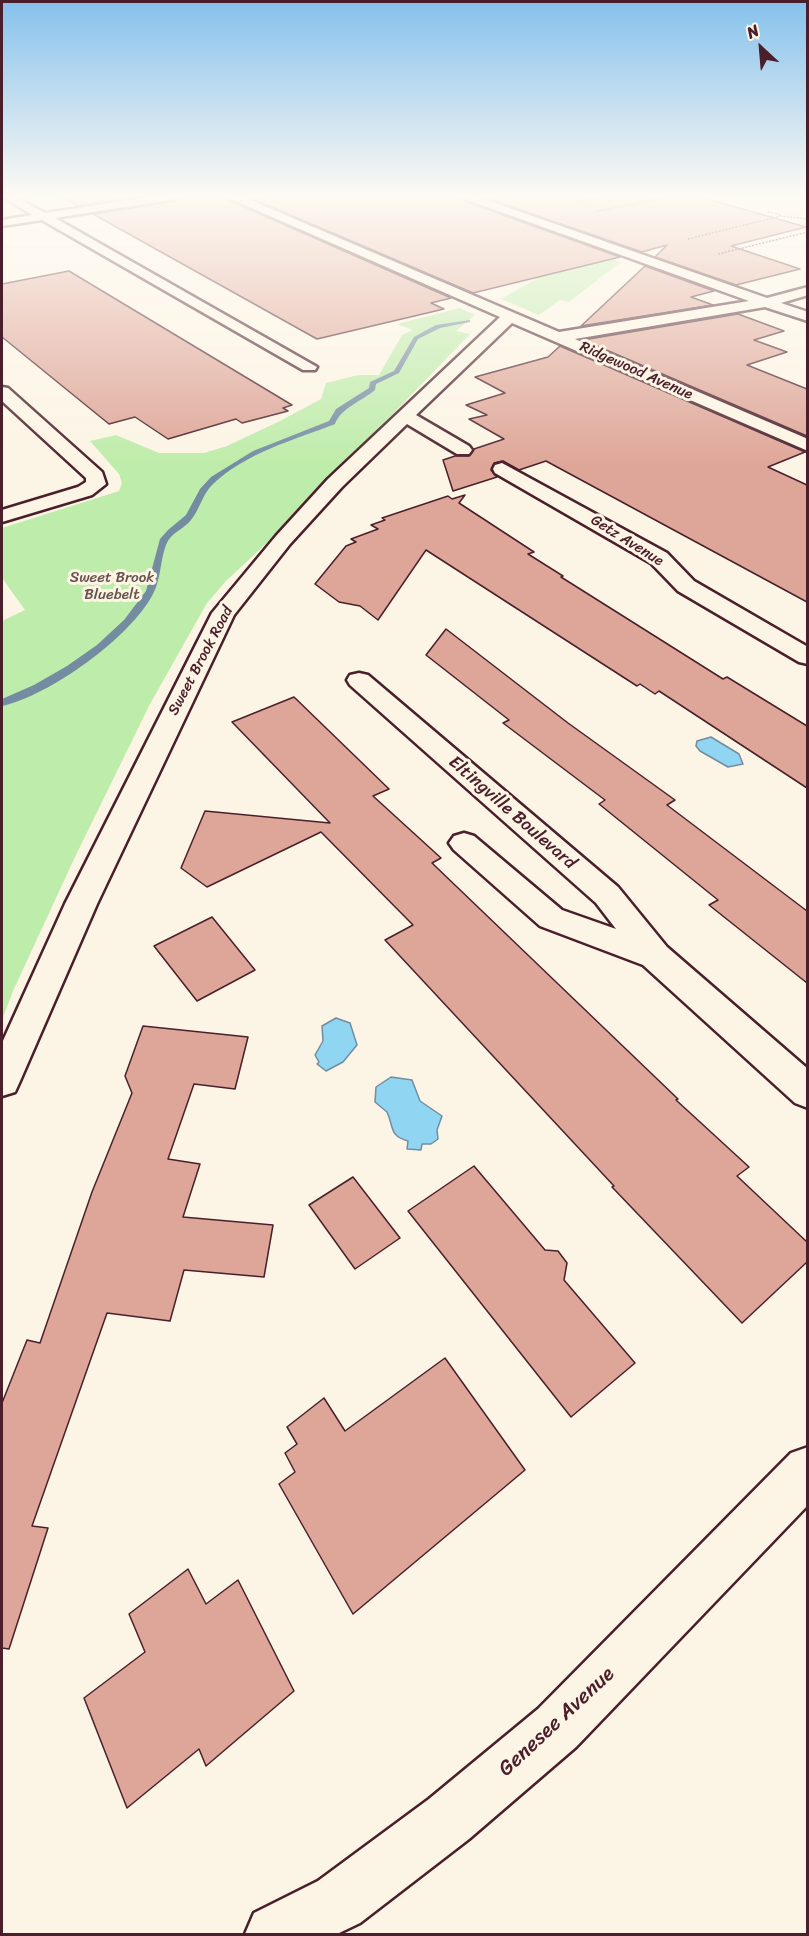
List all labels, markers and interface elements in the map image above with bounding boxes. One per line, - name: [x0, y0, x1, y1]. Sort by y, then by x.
- text: N: [742, 16, 764, 47]
- north arrow: [731, 18, 791, 78]
- street label: Ridgewood Avenue: [577, 338, 695, 404]
- street label: Getz Avenue: [587, 512, 667, 570]
- park label: Sweet Brook Bluebelt: [70, 569, 154, 604]
- street label: Sweet Brook Road: [165, 604, 237, 718]
- street label: Eltingville Boulevard: [444, 752, 580, 874]
- street label: Genesee Avenue: [494, 1662, 620, 1782]

